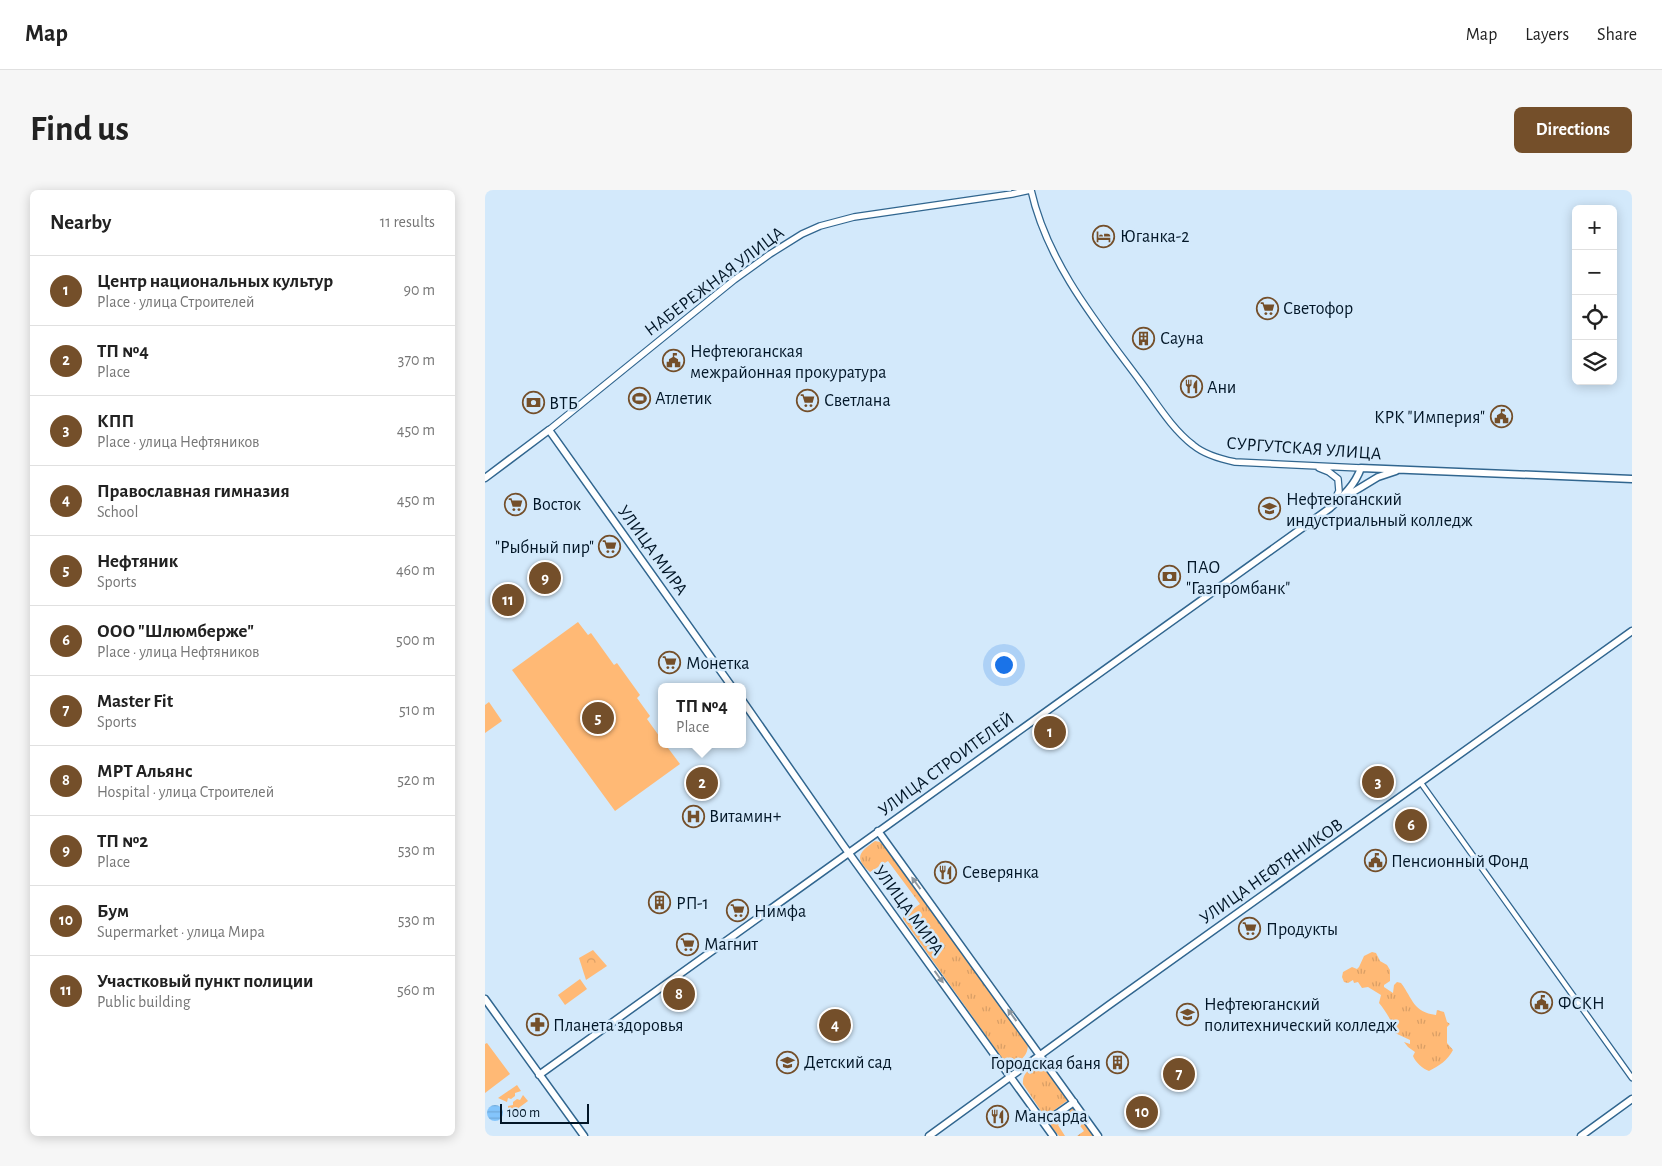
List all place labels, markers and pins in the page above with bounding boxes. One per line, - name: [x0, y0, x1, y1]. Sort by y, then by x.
- hotel icon: Юганка-2: [1092, 224, 1116, 248]
- place label: Юганка-2: [1120, 228, 1189, 246]
- supermarket icon: Светофор: [1255, 296, 1279, 320]
- place label: Светофор: [1283, 300, 1353, 318]
- building icon: Сауна: [1132, 326, 1156, 350]
- place label: Сауна: [1160, 330, 1204, 348]
- place label: Нефтеюганская межрайонная прокуратура: [690, 343, 886, 382]
- public building icon: Нефтеюганская межрайонная прокуратура: [662, 349, 686, 373]
- restaurant icon: Ани: [1179, 375, 1203, 399]
- place label: Ани: [1207, 379, 1236, 397]
- sports icon: Атлетик: [627, 386, 651, 410]
- supermarket icon: Светлана: [796, 388, 820, 412]
- place label: Атлетик: [655, 390, 713, 408]
- bank icon: ВТБ: [521, 391, 545, 415]
- place label: Светлана: [824, 392, 891, 410]
- place label: ВТБ: [549, 395, 578, 413]
- public building icon: КРК "Империя": [1489, 405, 1513, 429]
- place label: КРК "Империя": [1374, 409, 1485, 427]
- place label: Нефтеюганский индустриальный колледж: [1286, 491, 1473, 530]
- supermarket icon: Восток: [504, 492, 528, 516]
- place label: Восток: [532, 496, 582, 514]
- school or university icon: Нефтеюганский индустриальный колледж: [1258, 497, 1282, 521]
- supermarket icon: "Рыбный пир": [598, 535, 622, 559]
- place label: "Рыбный пир": [495, 538, 594, 557]
- pin: 9: [529, 559, 561, 597]
- place label: ПАО "Газпромбанк": [1186, 559, 1290, 598]
- bank icon: ПАО "Газпромбанк": [1158, 565, 1182, 589]
- pin: 11: [492, 581, 524, 619]
- supermarket icon: Монетка: [658, 651, 682, 675]
- place label: Монетка: [686, 655, 749, 673]
- pin: 5: [582, 699, 614, 737]
- pin: 1: [1034, 713, 1066, 751]
- pin: 3: [1362, 763, 1394, 801]
- pin: 2: [686, 764, 718, 802]
- hospital icon: Витамин+: [681, 804, 705, 828]
- pin: 6: [1395, 806, 1427, 844]
- place label: Витамин+: [709, 808, 782, 826]
- public building icon: Пенсионный Фонд: [1363, 849, 1387, 873]
- place label: Пенсионный Фонд: [1391, 853, 1529, 871]
- restaurant icon: Северянка: [934, 860, 958, 884]
- place label: Северянка: [962, 864, 1039, 882]
- building icon: РП-1: [648, 891, 672, 915]
- place label: РП-1: [676, 895, 709, 913]
- supermarket icon: Нимфа: [726, 899, 750, 923]
- place label: Нимфа: [754, 903, 806, 921]
- supermarket icon: Продукты: [1238, 917, 1262, 941]
- place label: Продукты: [1266, 921, 1338, 939]
- supermarket icon: Магнит: [676, 932, 700, 956]
- place label: Магнит: [704, 936, 759, 954]
- pin: 8: [663, 975, 695, 1013]
- public building icon: ФСКН: [1530, 991, 1554, 1015]
- place label: ФСКН: [1558, 995, 1605, 1013]
- place label: Нефтеюганский политехнический колледж: [1204, 996, 1397, 1035]
- school or university icon: Нефтеюганский политехнический колледж: [1176, 1002, 1200, 1026]
- pin: 4: [819, 1006, 851, 1044]
- pharmacy icon: Планета здоровья: [525, 1013, 549, 1037]
- place label: Планета здоровья: [553, 1017, 684, 1035]
- school or university icon: Детский сад: [776, 1050, 800, 1074]
- building icon: Городская баня: [1105, 1051, 1129, 1075]
- place label: Детский сад: [804, 1054, 892, 1072]
- place label: Городская баня: [990, 1054, 1101, 1073]
- pin: 7: [1163, 1055, 1195, 1093]
- pin: 10: [1126, 1093, 1158, 1131]
- restaurant icon: Мансарда: [986, 1104, 1010, 1128]
- place label: Мансарда: [1014, 1108, 1088, 1126]

